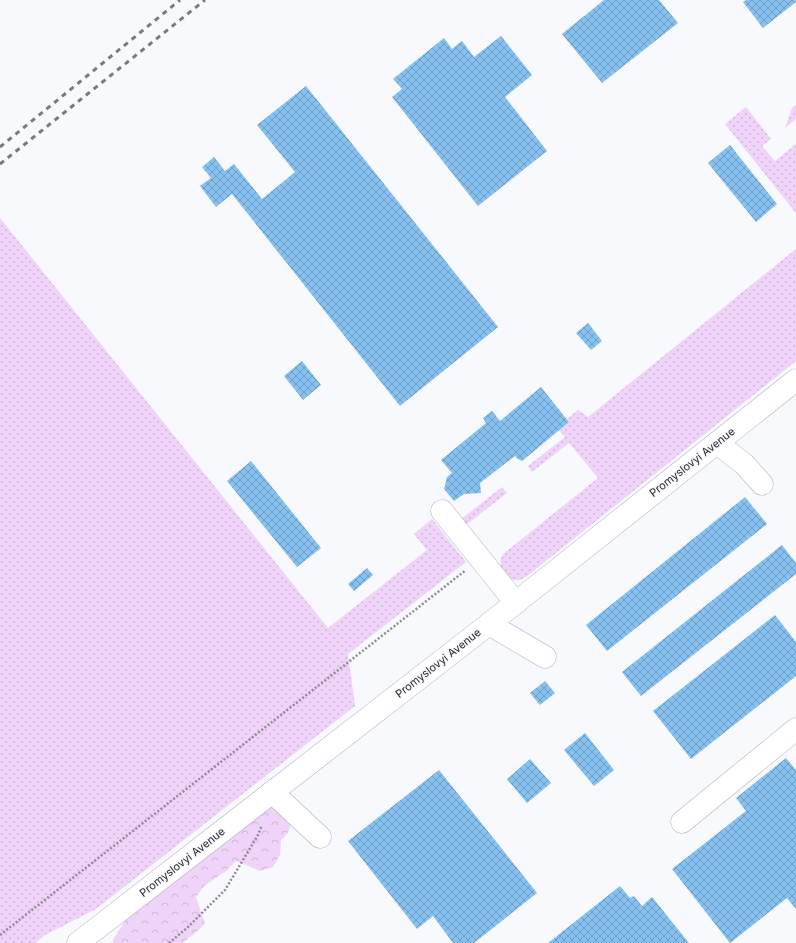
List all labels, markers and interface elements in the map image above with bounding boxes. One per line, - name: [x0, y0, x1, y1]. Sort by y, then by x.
- street label: Promyslovyi Avenue: [646, 424, 738, 500]
- street label: Promyslovyi Avenue: [392, 625, 484, 701]
- street label: Promyslovyi Avenue: [136, 824, 228, 900]

